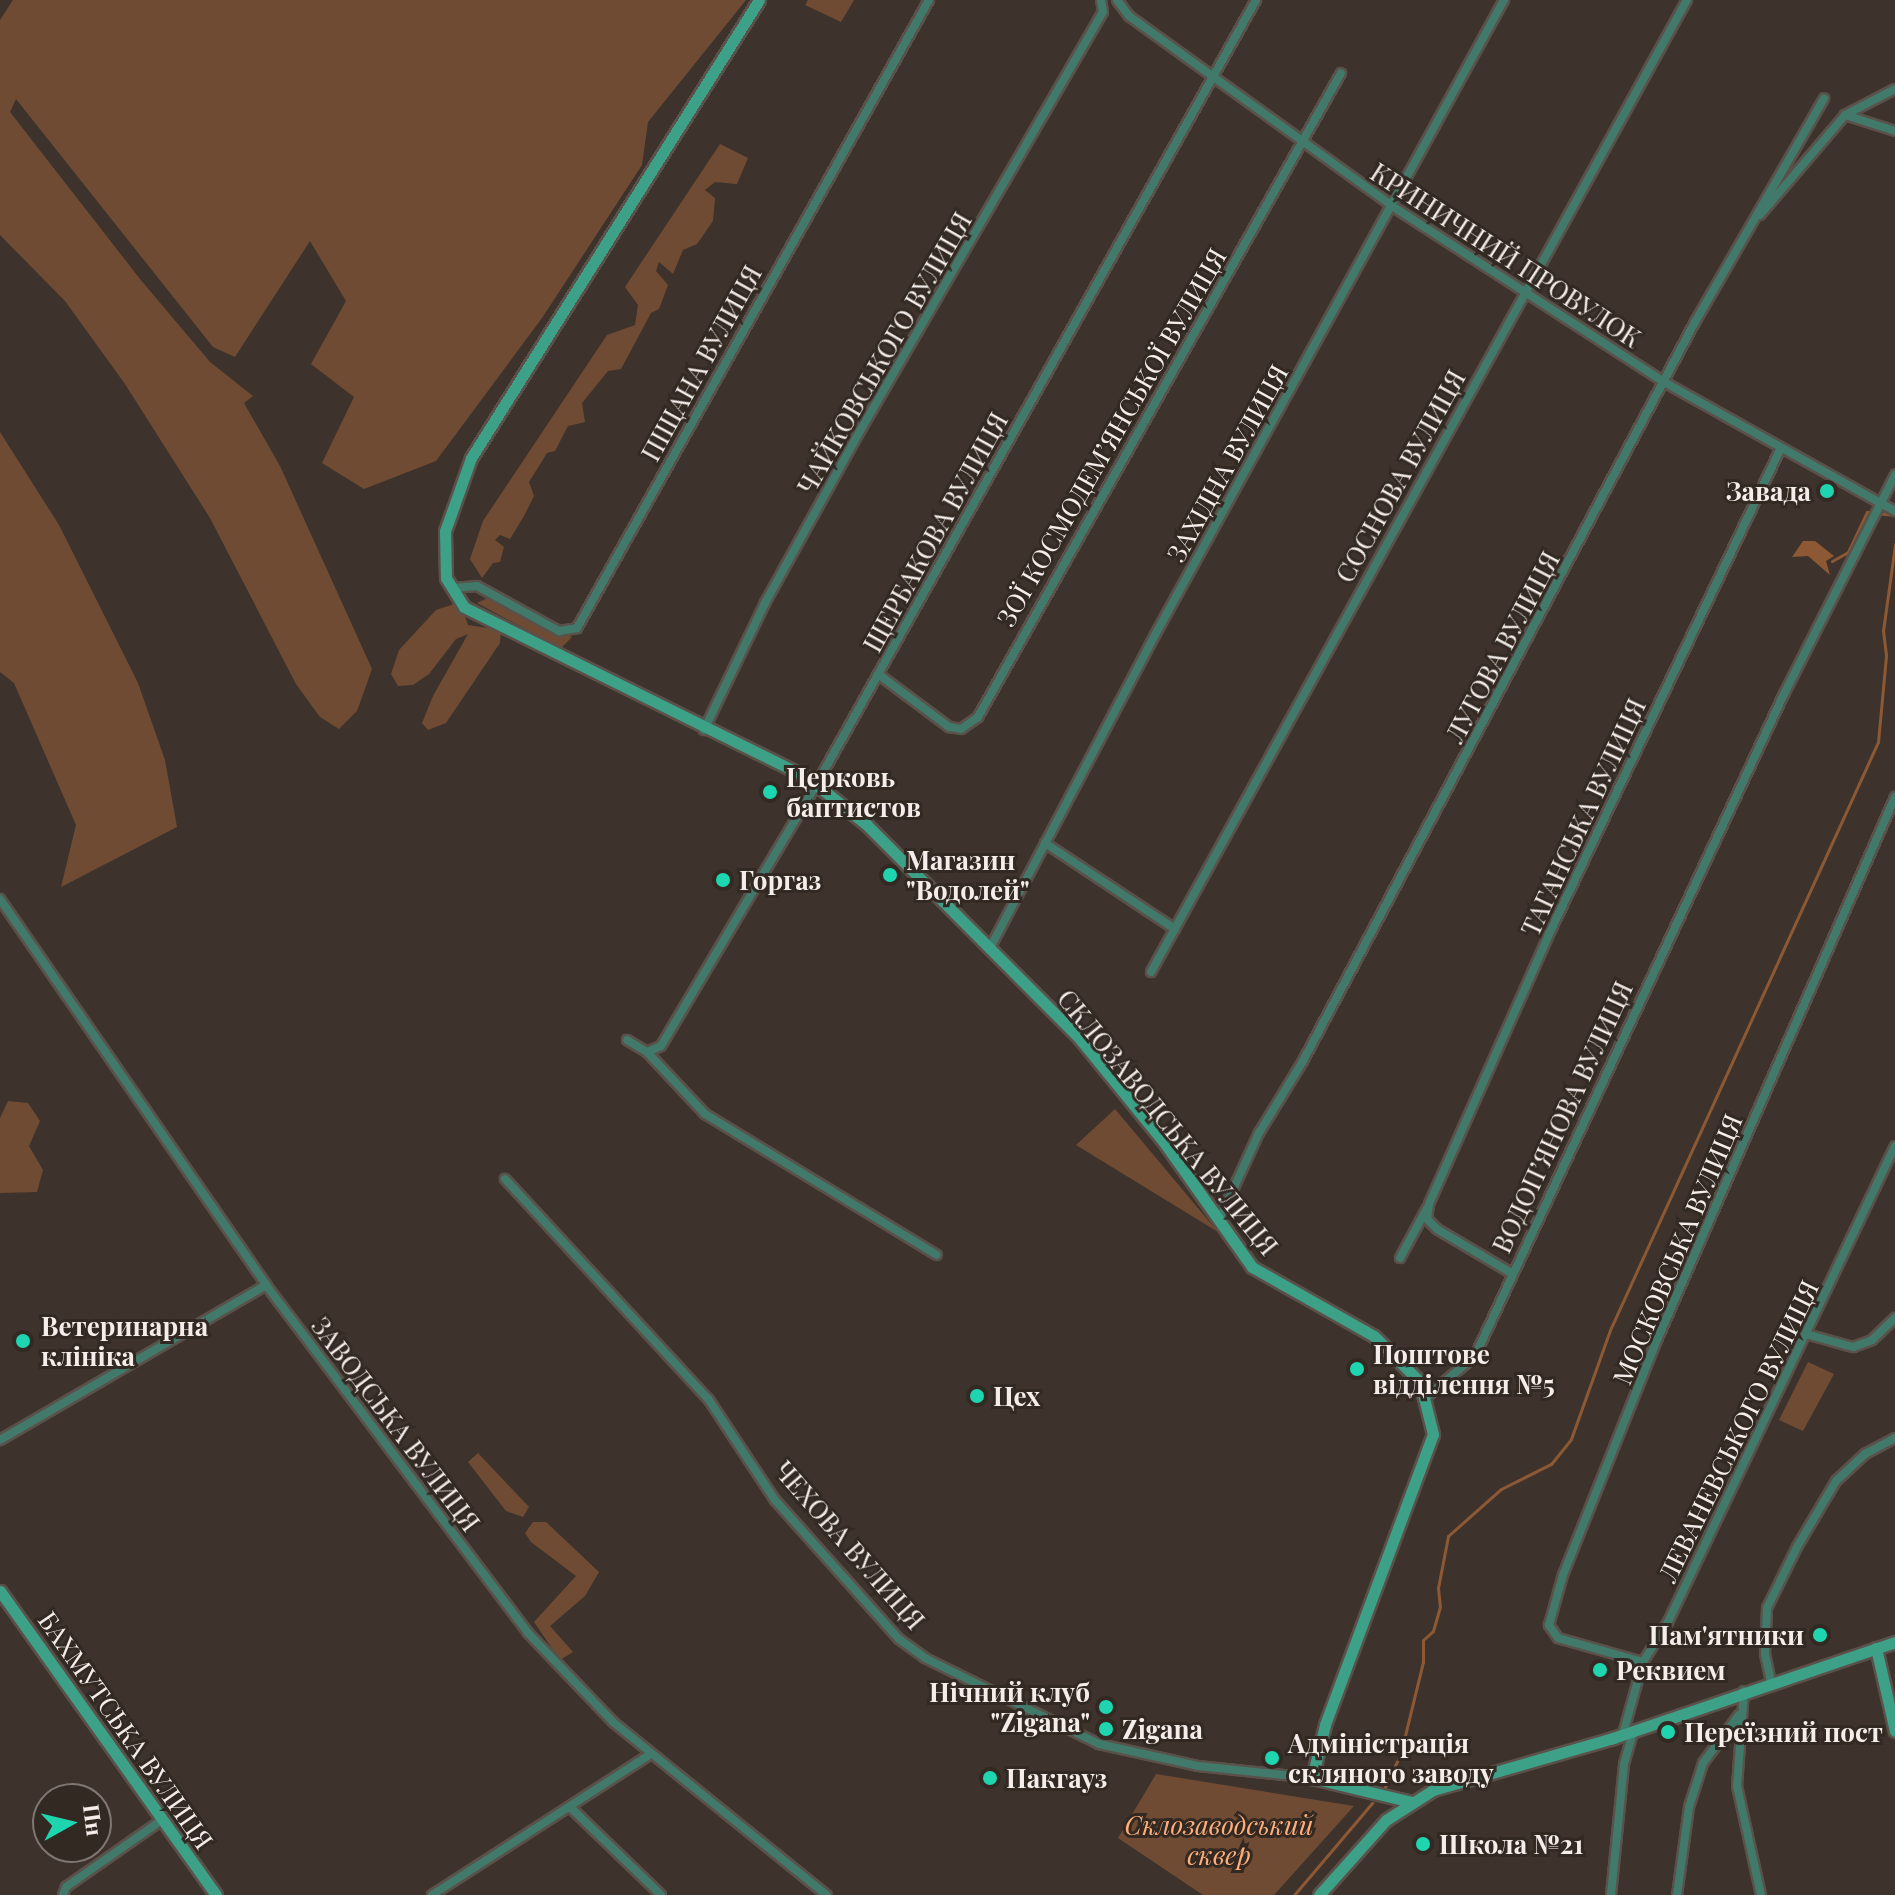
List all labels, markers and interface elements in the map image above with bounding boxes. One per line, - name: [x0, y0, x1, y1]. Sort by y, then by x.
- street label: КРИНИЧНИЙ ПРОВУЛОК: [1365, 156, 1647, 354]
- street label: ЧАЙКОВСЬКОГО ВУЛИЦЯ: [790, 206, 978, 500]
- street label: ЗОЇ КОСМОДЕМ’ЯНСЬКОЇ ВУЛИЦЯ: [990, 243, 1232, 631]
- street label: ПІЩАНА ВУЛИЦЯ: [634, 260, 768, 466]
- street label: ЗАХІДНА ВУЛИЦЯ: [1160, 359, 1294, 567]
- street label: СОСНОВА ВУЛИЦЯ: [1329, 364, 1471, 588]
- street label: ЩЕРБАКОВА ВУЛИЦЯ: [856, 407, 1014, 657]
- place label: Завада: [1726, 475, 1811, 507]
- marker: Завада: [1818, 482, 1836, 500]
- street label: ЛУГОВА ВУЛИЦЯ: [1438, 546, 1566, 748]
- street label: ТАГАНСЬКА ВУЛИЦЯ: [1514, 693, 1652, 941]
- place label: Церковь баптистов: [786, 761, 921, 822]
- marker: Церковь баптистов: [761, 783, 779, 801]
- place label: Магазин "Водолей": [906, 844, 1030, 906]
- place label: Горгаз: [739, 864, 821, 896]
- marker: Магазин "Водолей": [881, 866, 899, 884]
- marker: Горгаз: [714, 871, 732, 889]
- street label: ВОДОП’ЯНОВА ВУЛИЦЯ: [1485, 976, 1639, 1258]
- street label: СКЛОЗАВОДСЬКА ВУЛИЦЯ: [1051, 983, 1285, 1261]
- street label: МОСКОВСЬКА ВУЛИЦЯ: [1606, 1109, 1748, 1389]
- street label: ЛЕВАНЕВСЬКОГО ВУЛИЦЯ: [1651, 1275, 1825, 1587]
- place label: Ветеринарна клініка: [41, 1310, 208, 1372]
- street label: ЗАВОДСЬКА ВУЛИЦЯ: [305, 1311, 487, 1537]
- marker: Ветеринарна клініка: [12, 1330, 34, 1352]
- place label: Поштове відділення №5: [1373, 1338, 1555, 1400]
- marker: Поштове відділення №5: [1348, 1360, 1366, 1378]
- place label: Цех: [993, 1380, 1040, 1412]
- marker: Цех: [968, 1387, 986, 1405]
- street label: ЧЕХОВА ВУЛИЦЯ: [768, 1454, 932, 1636]
- street label: БАХМУТСЬКА ВУЛИЦЯ: [32, 1605, 220, 1855]
- place label: Пам'ятники: [1649, 1619, 1804, 1651]
- marker: Пам'ятники: [1811, 1626, 1829, 1644]
- place label: Реквием: [1616, 1654, 1726, 1686]
- marker: Реквием: [1591, 1661, 1609, 1679]
- place label: Нічний клуб "Zigana": [929, 1676, 1090, 1738]
- marker: Нічний клуб "Zigana": [1097, 1698, 1115, 1716]
- place label: Zigana: [1122, 1713, 1203, 1745]
- place label: Переїзний пост: [1684, 1716, 1883, 1748]
- marker: Zigana: [1097, 1720, 1115, 1738]
- marker: Переїзний пост: [1659, 1723, 1677, 1741]
- place label: Адміністрація скляного заводу: [1288, 1727, 1494, 1788]
- marker: Адміністрація скляного заводу: [1263, 1749, 1281, 1767]
- place label: Пакгауз: [1006, 1762, 1107, 1794]
- marker: Пакгауз: [981, 1769, 999, 1787]
- north arrow: [32, 1783, 112, 1863]
- text: Пн: [77, 1802, 111, 1838]
- park label: Склозаводський сквер: [1125, 1809, 1313, 1870]
- place label: Школа №21: [1439, 1828, 1583, 1860]
- marker: Школа №21: [1414, 1835, 1432, 1853]

